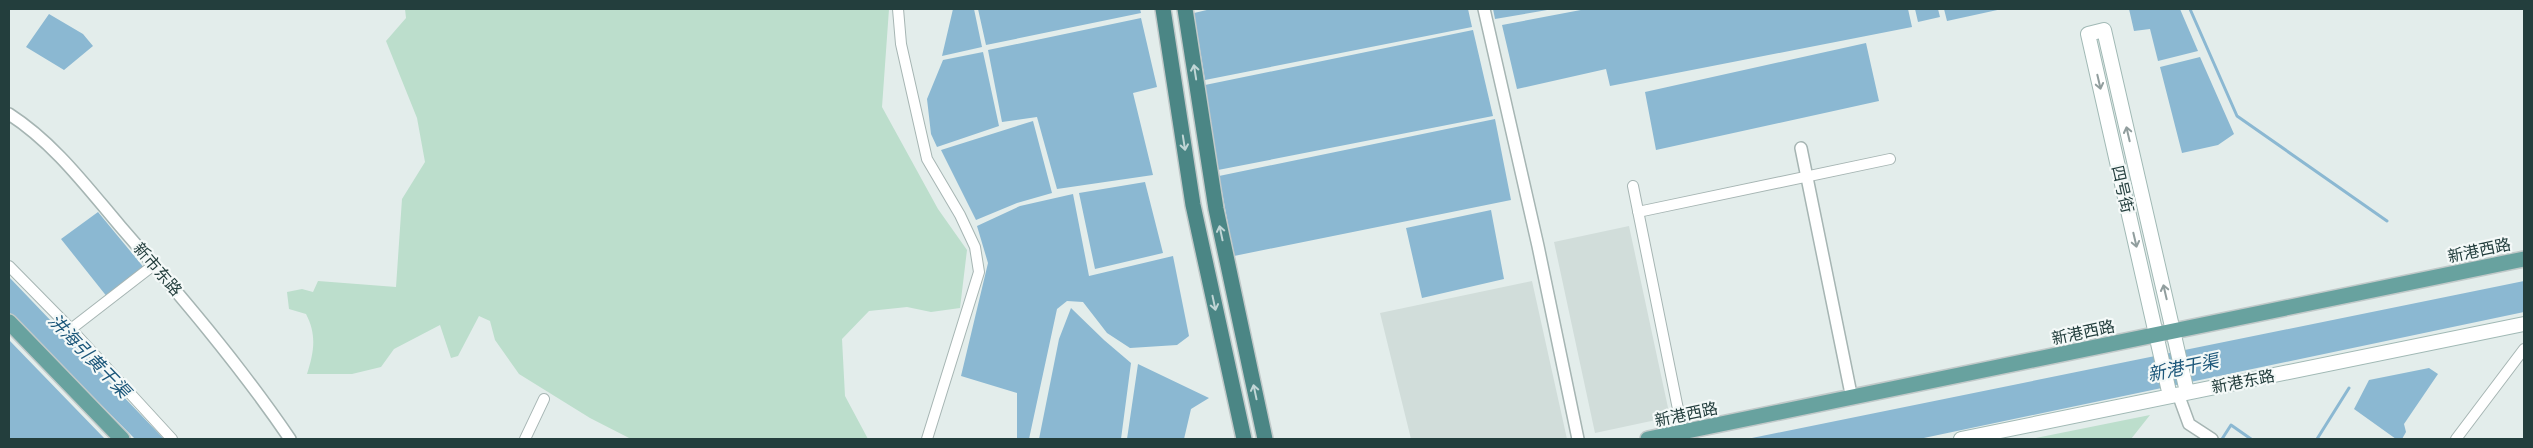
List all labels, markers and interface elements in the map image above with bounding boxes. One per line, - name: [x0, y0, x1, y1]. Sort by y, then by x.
- one-way arrow: [1189, 65, 1199, 81]
- one-way arrow: [2095, 73, 2104, 89]
- one-way arrow: [2123, 126, 2132, 142]
- one-way arrow: [1179, 135, 1189, 151]
- street label: 四号街: [2108, 164, 2137, 215]
- one-way arrow: [1216, 225, 1225, 241]
- one-way arrow: [2131, 232, 2140, 248]
- street label: 新港西路: [2446, 235, 2512, 266]
- street label: 新市东路: [129, 239, 186, 300]
- one-way arrow: [2160, 285, 2169, 301]
- one-way arrow: [1210, 295, 1219, 311]
- water label: 汫海引黄干渠: [44, 310, 137, 404]
- street label: 新港西路: [2050, 317, 2116, 348]
- water label: 新港干渠: [2145, 349, 2223, 385]
- street label: 新港东路: [2210, 366, 2276, 397]
- one-way arrow: [1250, 384, 1259, 400]
- street label: 新港西路: [1653, 399, 1719, 430]

